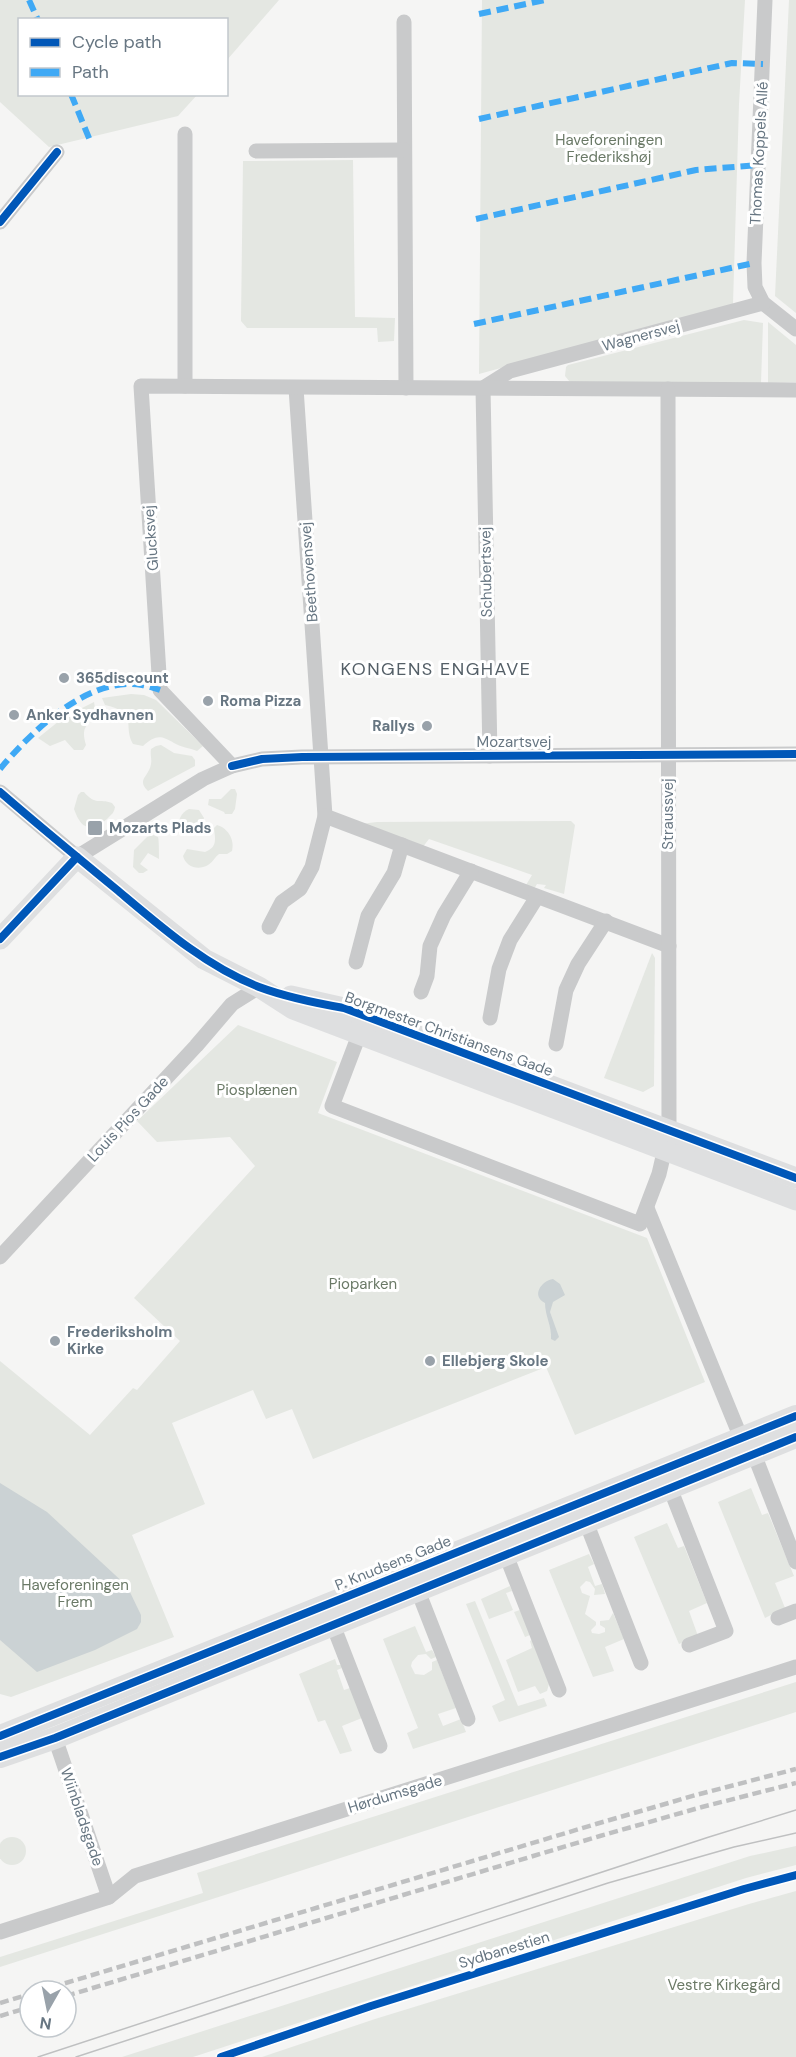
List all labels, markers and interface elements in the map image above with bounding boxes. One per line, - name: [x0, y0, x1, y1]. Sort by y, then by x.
- legend: [18, 18, 228, 96]
- text: Cycle path: [72, 30, 162, 54]
- text: Path: [72, 60, 109, 84]
- street label: Thomas Koppels Allé: [745, 81, 773, 225]
- park label: Haveforeningen Frederikshøj: [555, 130, 663, 167]
- street label: Wagnersvej: [600, 316, 682, 356]
- street label: Glucksvej: [139, 504, 163, 572]
- street label: Beethovensvej: [296, 521, 322, 623]
- street label: Schubertsvej: [475, 526, 497, 618]
- district label: KONGENS ENGHAVE: [340, 657, 532, 681]
- place label: 365discount: [76, 668, 169, 688]
- marker: 365discount: [57, 671, 71, 685]
- place label: Roma Pizza: [220, 691, 301, 711]
- marker: Roma Pizza: [201, 694, 215, 708]
- place label: Anker Sydhavnen: [26, 705, 154, 725]
- marker: Anker Sydhavnen: [7, 708, 21, 722]
- place label: Rallys: [372, 716, 415, 736]
- marker: Rallys: [420, 719, 434, 733]
- street label: Mozartsvej: [477, 732, 551, 752]
- street label: Straussvej: [658, 778, 678, 850]
- place label: Mozarts Plads: [109, 818, 212, 838]
- marker: Mozarts Plads: [86, 819, 104, 837]
- street label: Borgmester Christiansens Gade: [342, 987, 556, 1081]
- street label: Louis Pios Gade: [83, 1072, 173, 1166]
- park label: Piosplænen: [217, 1080, 297, 1100]
- park label: Pioparken: [329, 1274, 397, 1294]
- place label: Frederiksholm Kirke: [67, 1322, 172, 1359]
- marker: Frederiksholm Kirke: [48, 1334, 62, 1348]
- place label: Ellebjerg Skole: [442, 1351, 548, 1371]
- marker: Ellebjerg Skole: [423, 1354, 437, 1368]
- street label: P. Knudsens Gade: [332, 1531, 454, 1595]
- park label: Haveforeningen Frem: [21, 1575, 129, 1612]
- street label: Wiinbladsgade: [56, 1765, 108, 1869]
- street label: Hørdumsgade: [345, 1770, 445, 1818]
- street label: Sydbanestien: [456, 1927, 552, 1973]
- park label: Vestre Kirkegård: [667, 1975, 781, 1995]
- north arrow: [18, 1979, 78, 2039]
- text: N: [38, 2012, 53, 2035]

